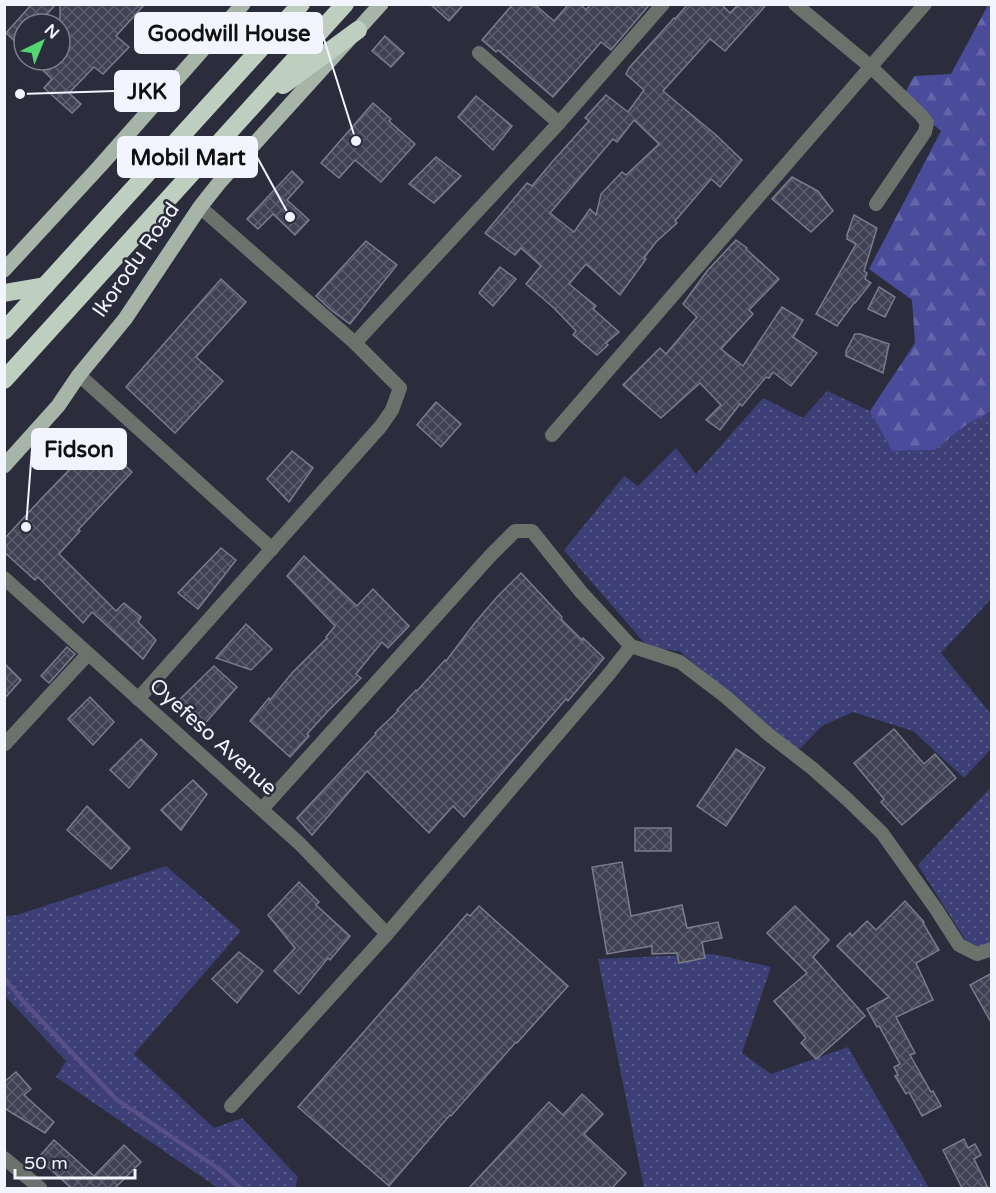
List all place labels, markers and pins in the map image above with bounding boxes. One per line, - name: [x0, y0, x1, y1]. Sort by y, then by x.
- callout: Goodwill House: [135, 13, 322, 53]
- callout: JKK: [115, 71, 179, 111]
- callout: Mobil Mart: [118, 137, 257, 177]
- callout: Fidson: [32, 429, 126, 469]

